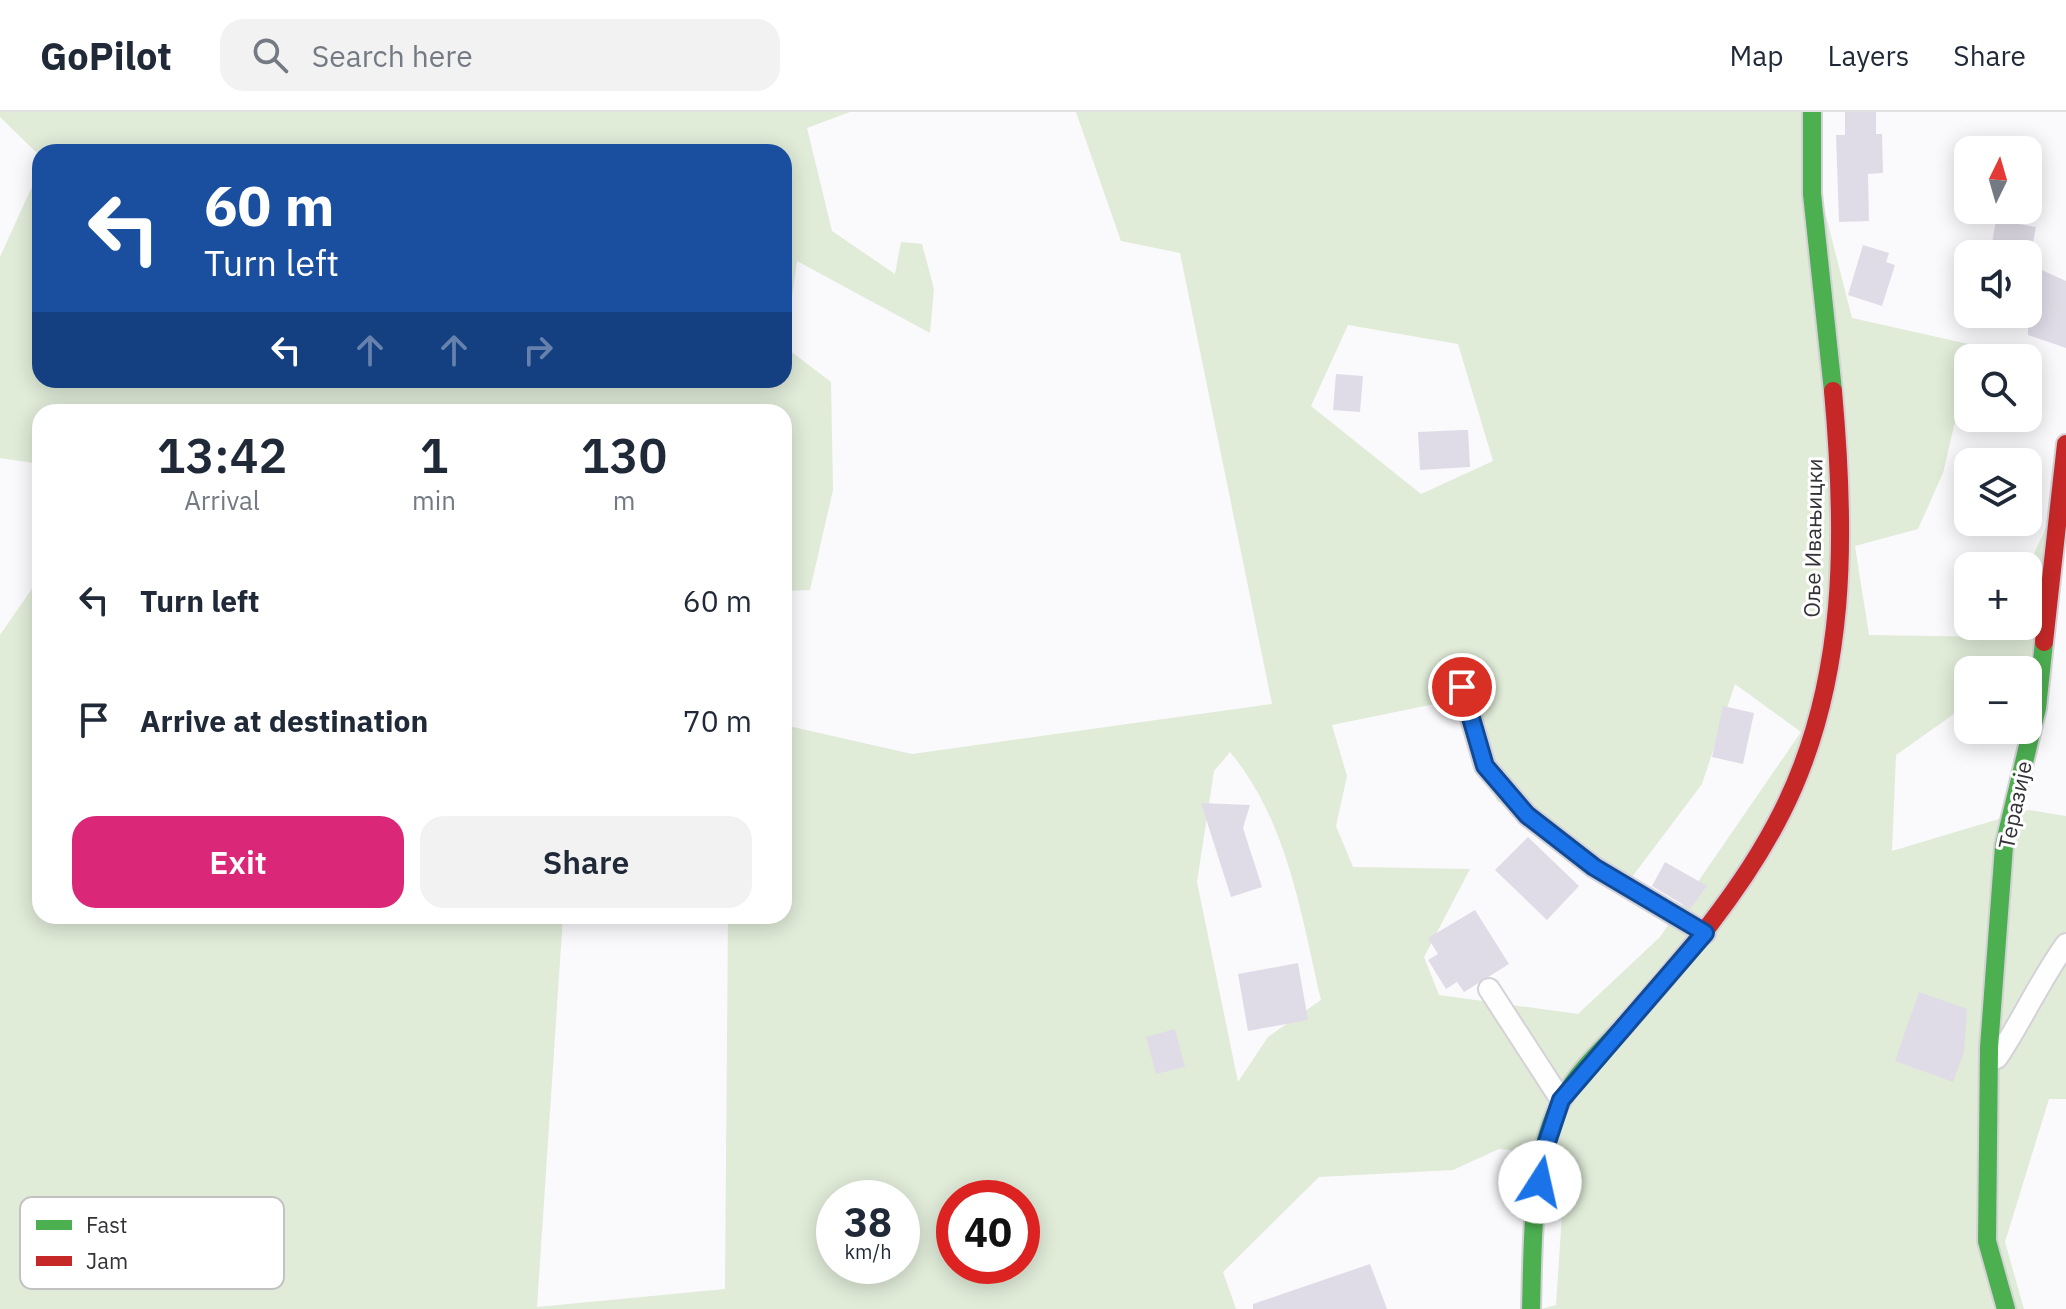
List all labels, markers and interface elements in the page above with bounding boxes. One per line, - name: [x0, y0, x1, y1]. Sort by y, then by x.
- search box: [220, 19, 780, 91]
- text: GoPilot: [40, 31, 172, 80]
- icon: search: [248, 33, 292, 77]
- text: Search here: [312, 36, 473, 75]
- text: Map: [1729, 37, 1783, 74]
- text: Layers: [1827, 37, 1909, 74]
- text: Share: [1953, 37, 2026, 74]
- north arrow: [1954, 136, 2042, 224]
- map controls: [1954, 136, 2042, 744]
- text: 60 m: [204, 169, 334, 241]
- icon: left: [72, 176, 176, 280]
- text: Turn left: [204, 239, 339, 286]
- button: sound: [1954, 240, 2042, 328]
- icon: left: [264, 328, 308, 372]
- icon: ahead: [348, 328, 392, 372]
- icon: ahead: [432, 328, 476, 372]
- icon: right: [516, 328, 560, 372]
- button: search: [1954, 344, 2042, 432]
- text: 13:42: [157, 424, 287, 486]
- text: 1: [420, 424, 448, 486]
- text: 130: [581, 424, 667, 486]
- button: layers: [1954, 448, 2042, 536]
- street label: Оље Ивањицки: [1797, 458, 1828, 618]
- text: Arrival: [184, 483, 260, 517]
- text: min: [412, 483, 456, 517]
- text: m: [613, 483, 635, 517]
- button: +: [1954, 552, 2042, 640]
- icon: left: [72, 578, 116, 622]
- text: Turn left: [140, 581, 259, 620]
- text: 60 m: [683, 581, 752, 620]
- pin: [1428, 653, 1496, 721]
- button: −: [1954, 656, 2042, 744]
- icon: arrive: [1440, 665, 1484, 709]
- icon: arrive: [72, 698, 116, 742]
- text: Arrive at destination: [140, 701, 428, 740]
- text: 70 m: [683, 701, 752, 740]
- street label: Теразије: [1991, 758, 2038, 852]
- button: Exit: [72, 816, 404, 908]
- button: Share: [420, 816, 752, 908]
- position arrow: [1498, 1140, 1582, 1224]
- speed limit sign: 40: [936, 1180, 1040, 1284]
- text: 38: [844, 1196, 892, 1248]
- legend: [20, 1197, 284, 1289]
- text: Fast: [86, 1210, 127, 1239]
- text: km/h: [844, 1238, 892, 1265]
- text: Jam: [86, 1246, 128, 1275]

